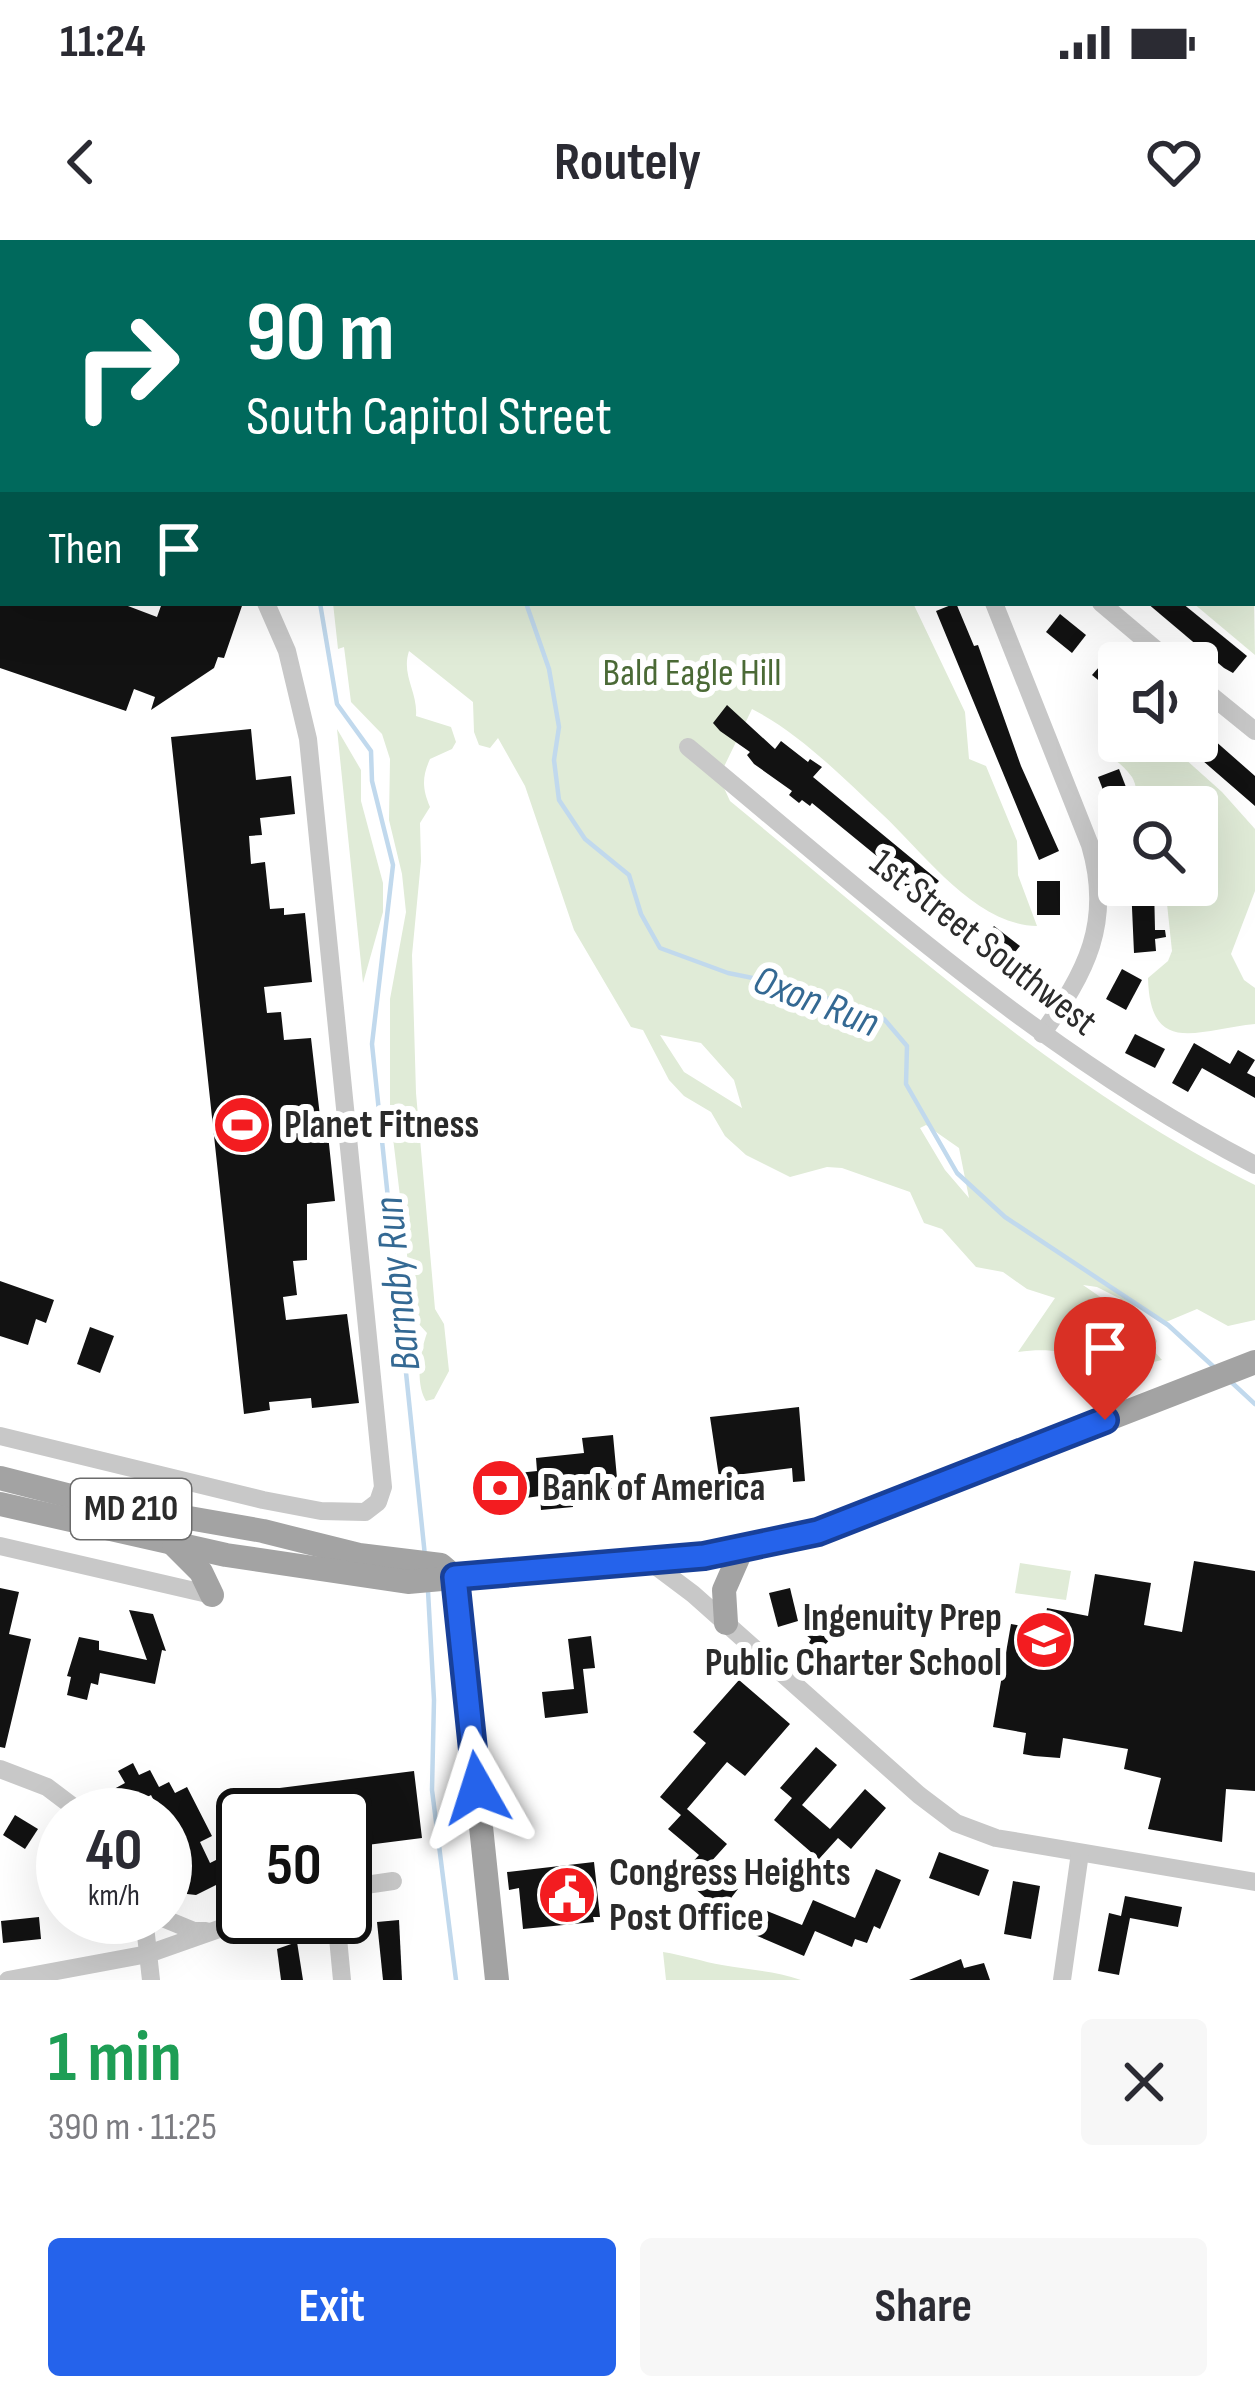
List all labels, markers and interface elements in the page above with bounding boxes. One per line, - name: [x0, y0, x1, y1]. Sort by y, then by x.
- text: 11:24: [60, 15, 146, 70]
- icon: back: [48, 129, 114, 195]
- icon: heart: [1141, 129, 1207, 195]
- text: Routely: [554, 130, 701, 195]
- text: 90 m: [246, 283, 395, 384]
- icon: right: [48, 288, 204, 444]
- text: South Capitol Street: [246, 385, 612, 450]
- icon: arrive: [146, 516, 212, 582]
- text: Then: [48, 522, 122, 577]
- map controls: [1098, 642, 1218, 906]
- button: sound: [1098, 642, 1218, 762]
- park label: Bald Eagle Hill: [603, 650, 781, 697]
- button: search: [1098, 786, 1218, 906]
- street label: 1st Street Southwest: [860, 840, 1106, 1046]
- water label: Oxon Run: [746, 955, 886, 1049]
- sports icon: Planet Fitness: [211, 1094, 273, 1156]
- place label: Planet Fitness: [284, 1102, 479, 1149]
- water label: Barnaby Run: [364, 1194, 432, 1374]
- pin: [1054, 1297, 1156, 1420]
- icon: arrive: [1072, 1315, 1138, 1381]
- bank icon: Bank of America: [469, 1457, 531, 1519]
- place label: Bank of America: [542, 1465, 765, 1512]
- road number: MD 210: [71, 1479, 191, 1539]
- place label: Ingenuity Prep Public Charter School: [705, 1595, 1002, 1687]
- school or university icon: Ingenuity Prep Public Charter School: [1013, 1609, 1075, 1671]
- position arrow: [414, 1725, 540, 1851]
- speed limit sign: 50: [216, 1788, 372, 1944]
- text: 40: [86, 1815, 142, 1887]
- place label: Congress Heights Post Office: [609, 1850, 851, 1942]
- public building icon: Congress Heights Post Office: [536, 1864, 598, 1926]
- text: km/h: [88, 1878, 140, 1914]
- text: 1 min: [48, 2015, 182, 2102]
- button: close: [1081, 2019, 1207, 2145]
- text: 390 m · 11:25: [48, 2104, 217, 2151]
- button: Exit: [48, 2238, 616, 2376]
- button: Share: [640, 2238, 1207, 2376]

